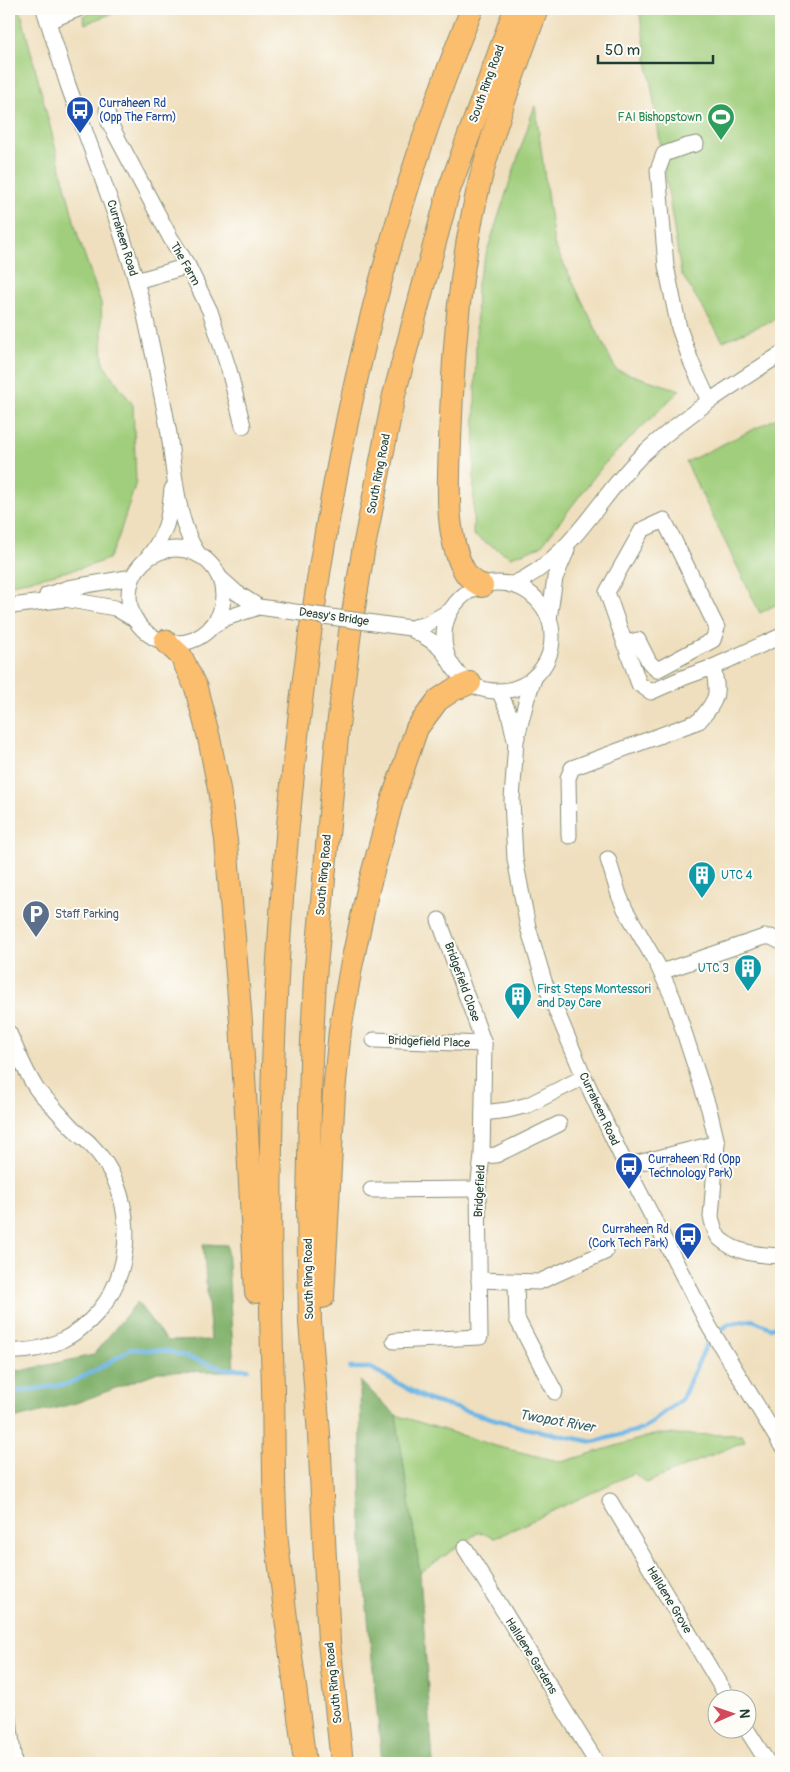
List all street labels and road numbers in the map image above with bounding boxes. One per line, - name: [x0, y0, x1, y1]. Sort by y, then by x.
- street label: South Ring Road: [466, 43, 508, 125]
- street label: Curraheen Road: [103, 198, 141, 278]
- street label: The Farm: [167, 240, 204, 289]
- street label: South Ring Road: [364, 432, 394, 516]
- street label: Deasy's Bridge: [298, 605, 370, 629]
- street label: South Ring Road: [313, 833, 335, 916]
- street label: Bridgefield Close: [441, 940, 483, 1024]
- street label: Bridgefield Place: [388, 1033, 470, 1051]
- street label: Curraheen Road: [575, 1070, 623, 1148]
- street label: Bridgefield: [471, 1164, 489, 1218]
- street label: South Ring Road: [301, 1238, 317, 1320]
- street label: Halldene Grove: [643, 1564, 695, 1636]
- street label: Halldene Gardens: [502, 1615, 561, 1697]
- street label: South Ring Road: [322, 1641, 346, 1724]

